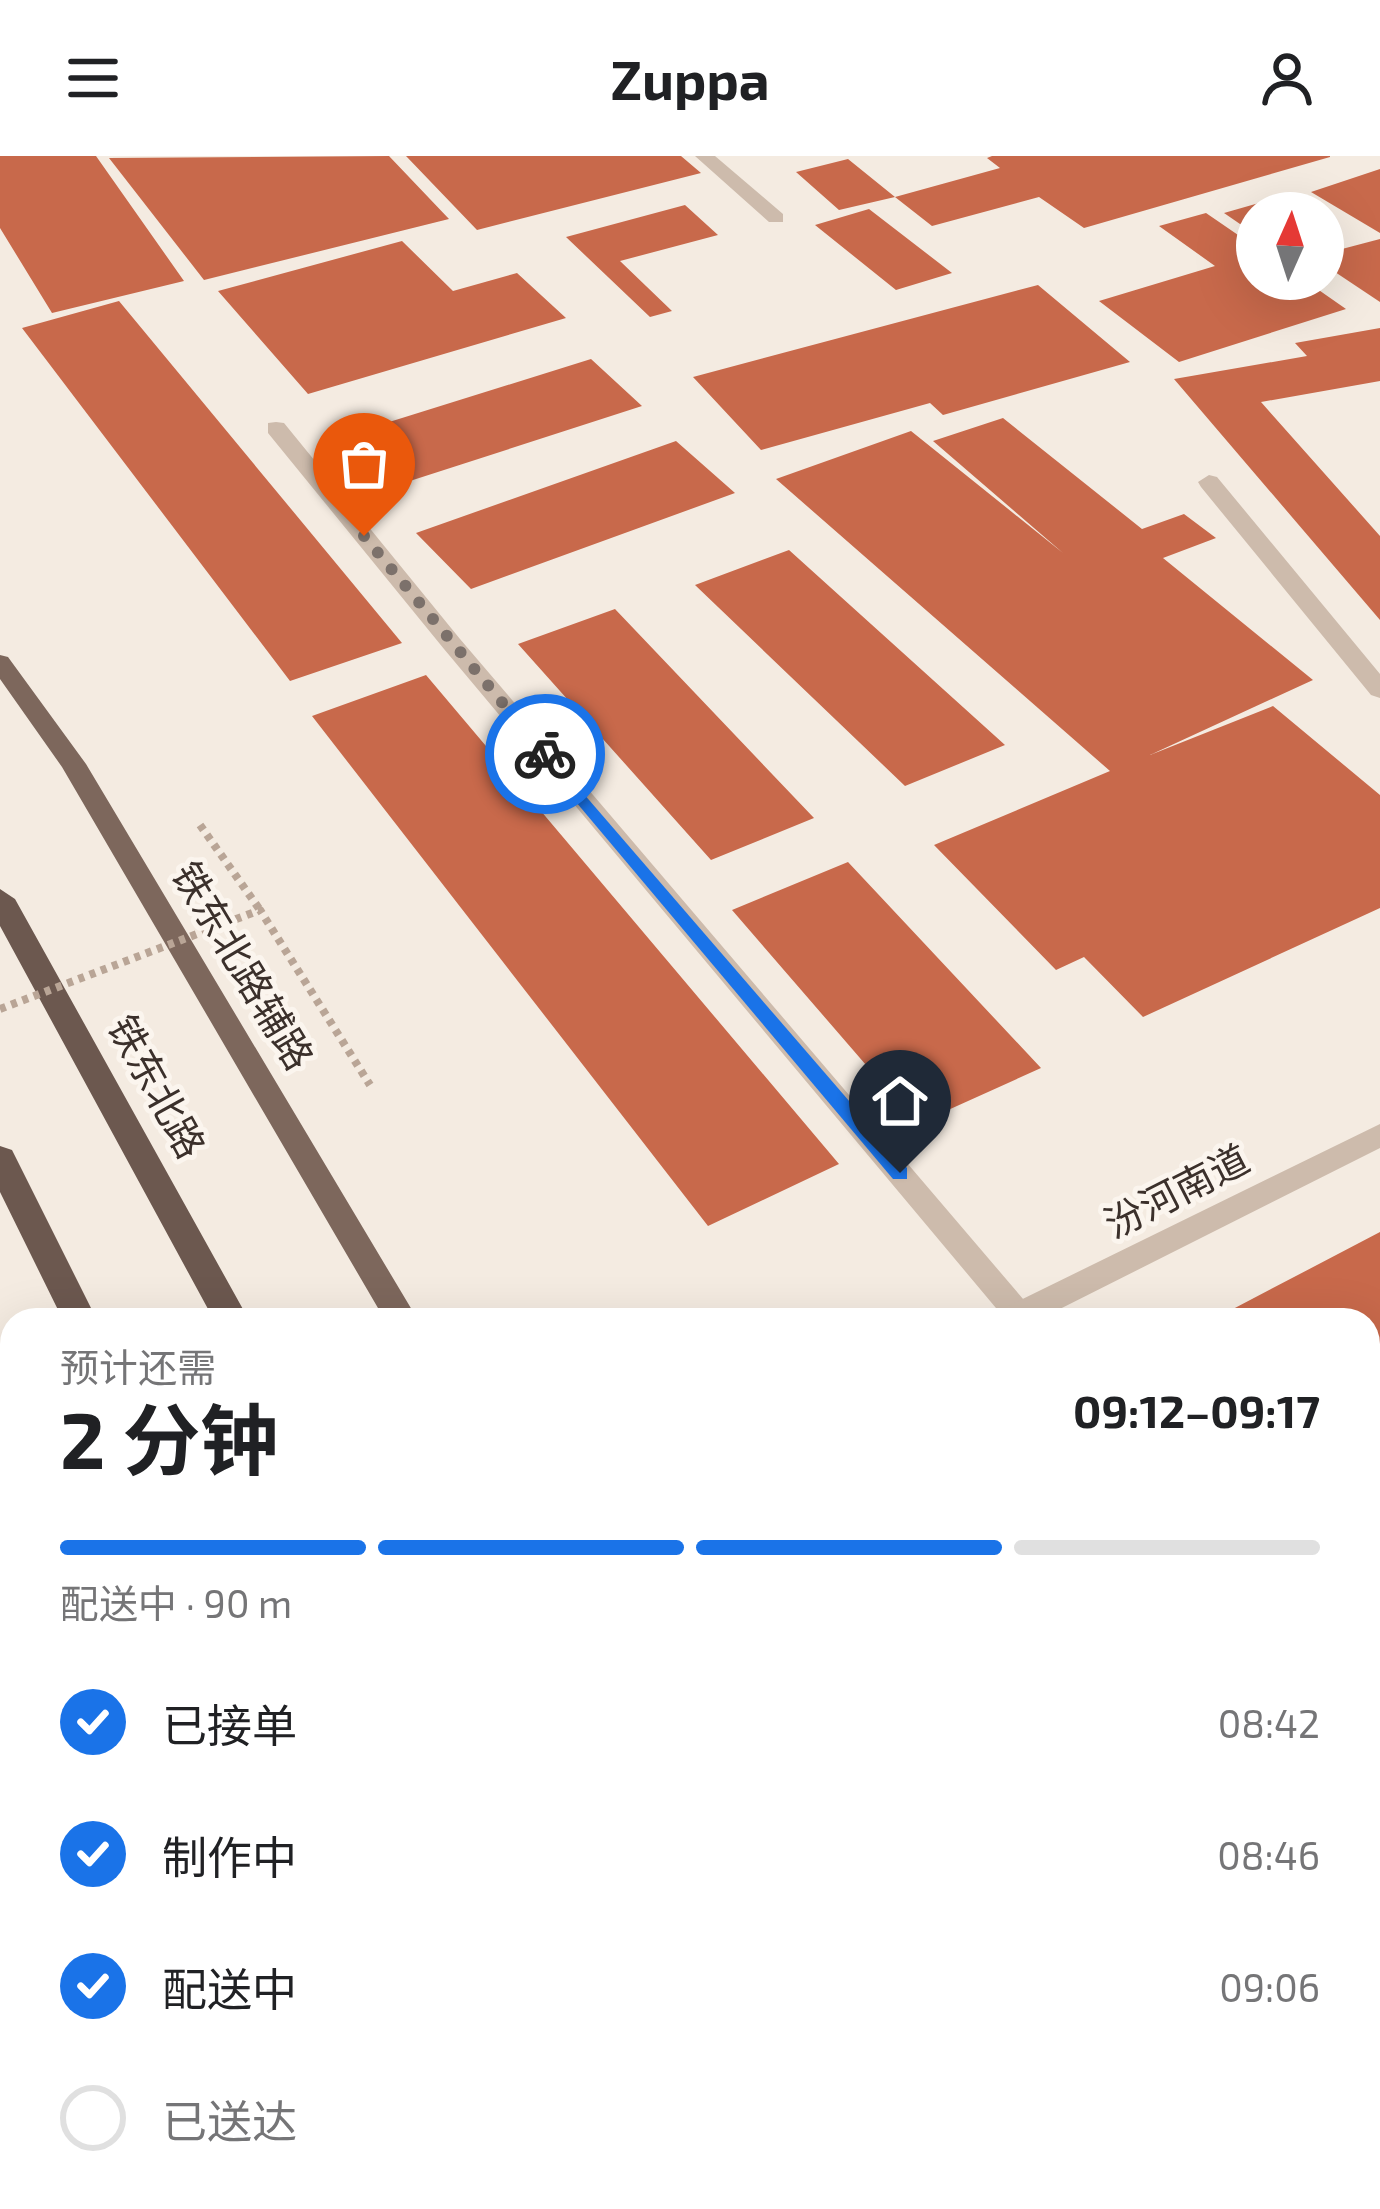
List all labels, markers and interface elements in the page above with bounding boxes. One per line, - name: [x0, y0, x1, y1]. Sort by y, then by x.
- icon: menu: [60, 45, 126, 111]
- icon: person: [1254, 45, 1320, 111]
- text: Zuppa: [610, 46, 770, 111]
- north arrow: [1236, 192, 1344, 300]
- map controls: [1236, 192, 1344, 300]
- pin: [313, 413, 415, 536]
- icon: bag: [331, 431, 397, 497]
- courier: [485, 694, 605, 814]
- icon: bike: [512, 721, 578, 787]
- street label: 铁东北路辅路: [164, 853, 324, 1077]
- street label: 铁东北路: [100, 1006, 216, 1166]
- pin: [849, 1050, 951, 1173]
- icon: home: [867, 1068, 933, 1134]
- street label: 汾河南道: [1096, 1134, 1256, 1246]
- text: 预计还需: [60, 1343, 216, 1390]
- text: 09:12–09:17: [1073, 1383, 1320, 1437]
- text: 2 分钟: [60, 1391, 278, 1485]
- text: 配送中 · 90 m: [60, 1579, 292, 1626]
- icon: check: [60, 1689, 126, 1755]
- text: 已接单: [162, 1697, 297, 1751]
- text: 08:42: [1218, 1699, 1320, 1746]
- icon: check: [60, 1821, 126, 1887]
- text: 制作中: [162, 1829, 297, 1883]
- text: 08:46: [1217, 1831, 1320, 1878]
- icon: check: [60, 1953, 126, 2019]
- text: 配送中: [162, 1961, 297, 2015]
- text: 09:06: [1219, 1963, 1320, 2010]
- text: 已送达: [162, 2093, 297, 2147]

